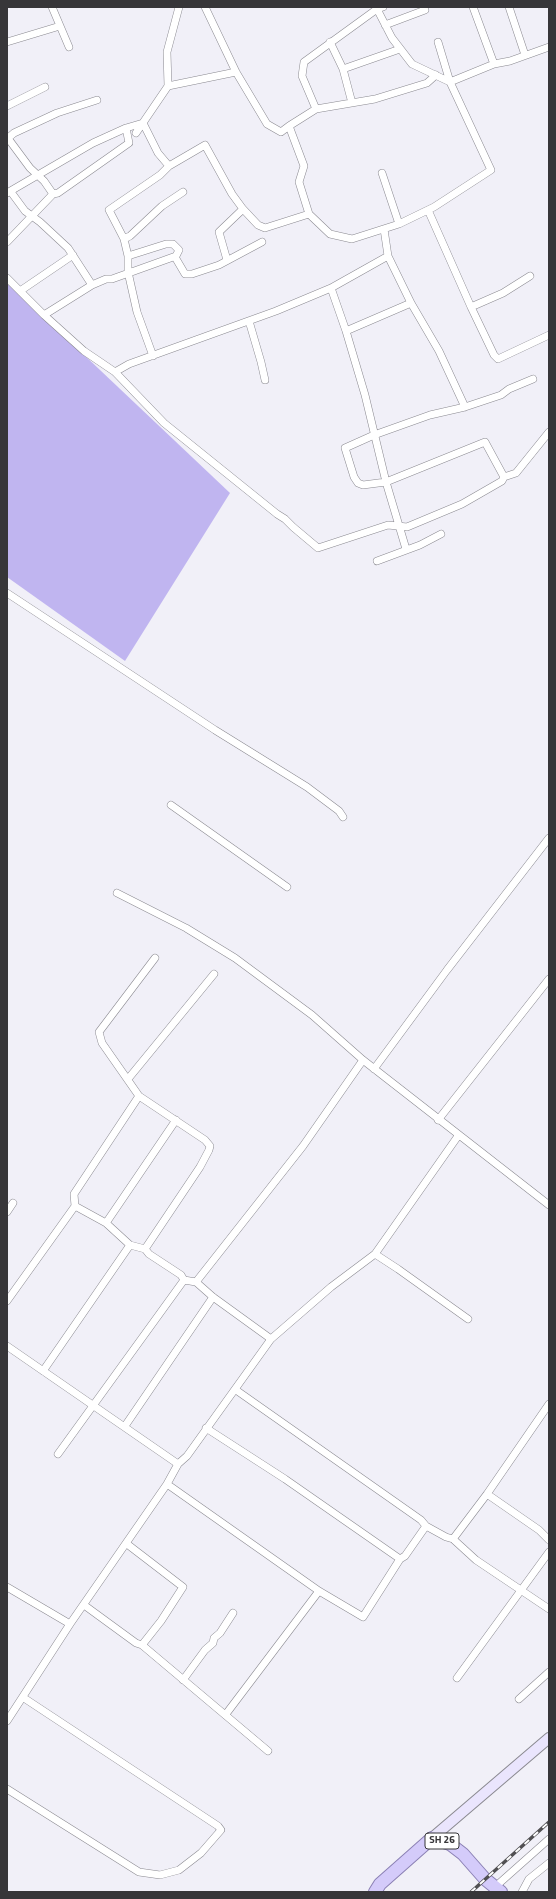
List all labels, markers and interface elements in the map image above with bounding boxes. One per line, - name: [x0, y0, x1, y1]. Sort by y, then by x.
- road number: SH 26: [425, 1833, 459, 1849]

